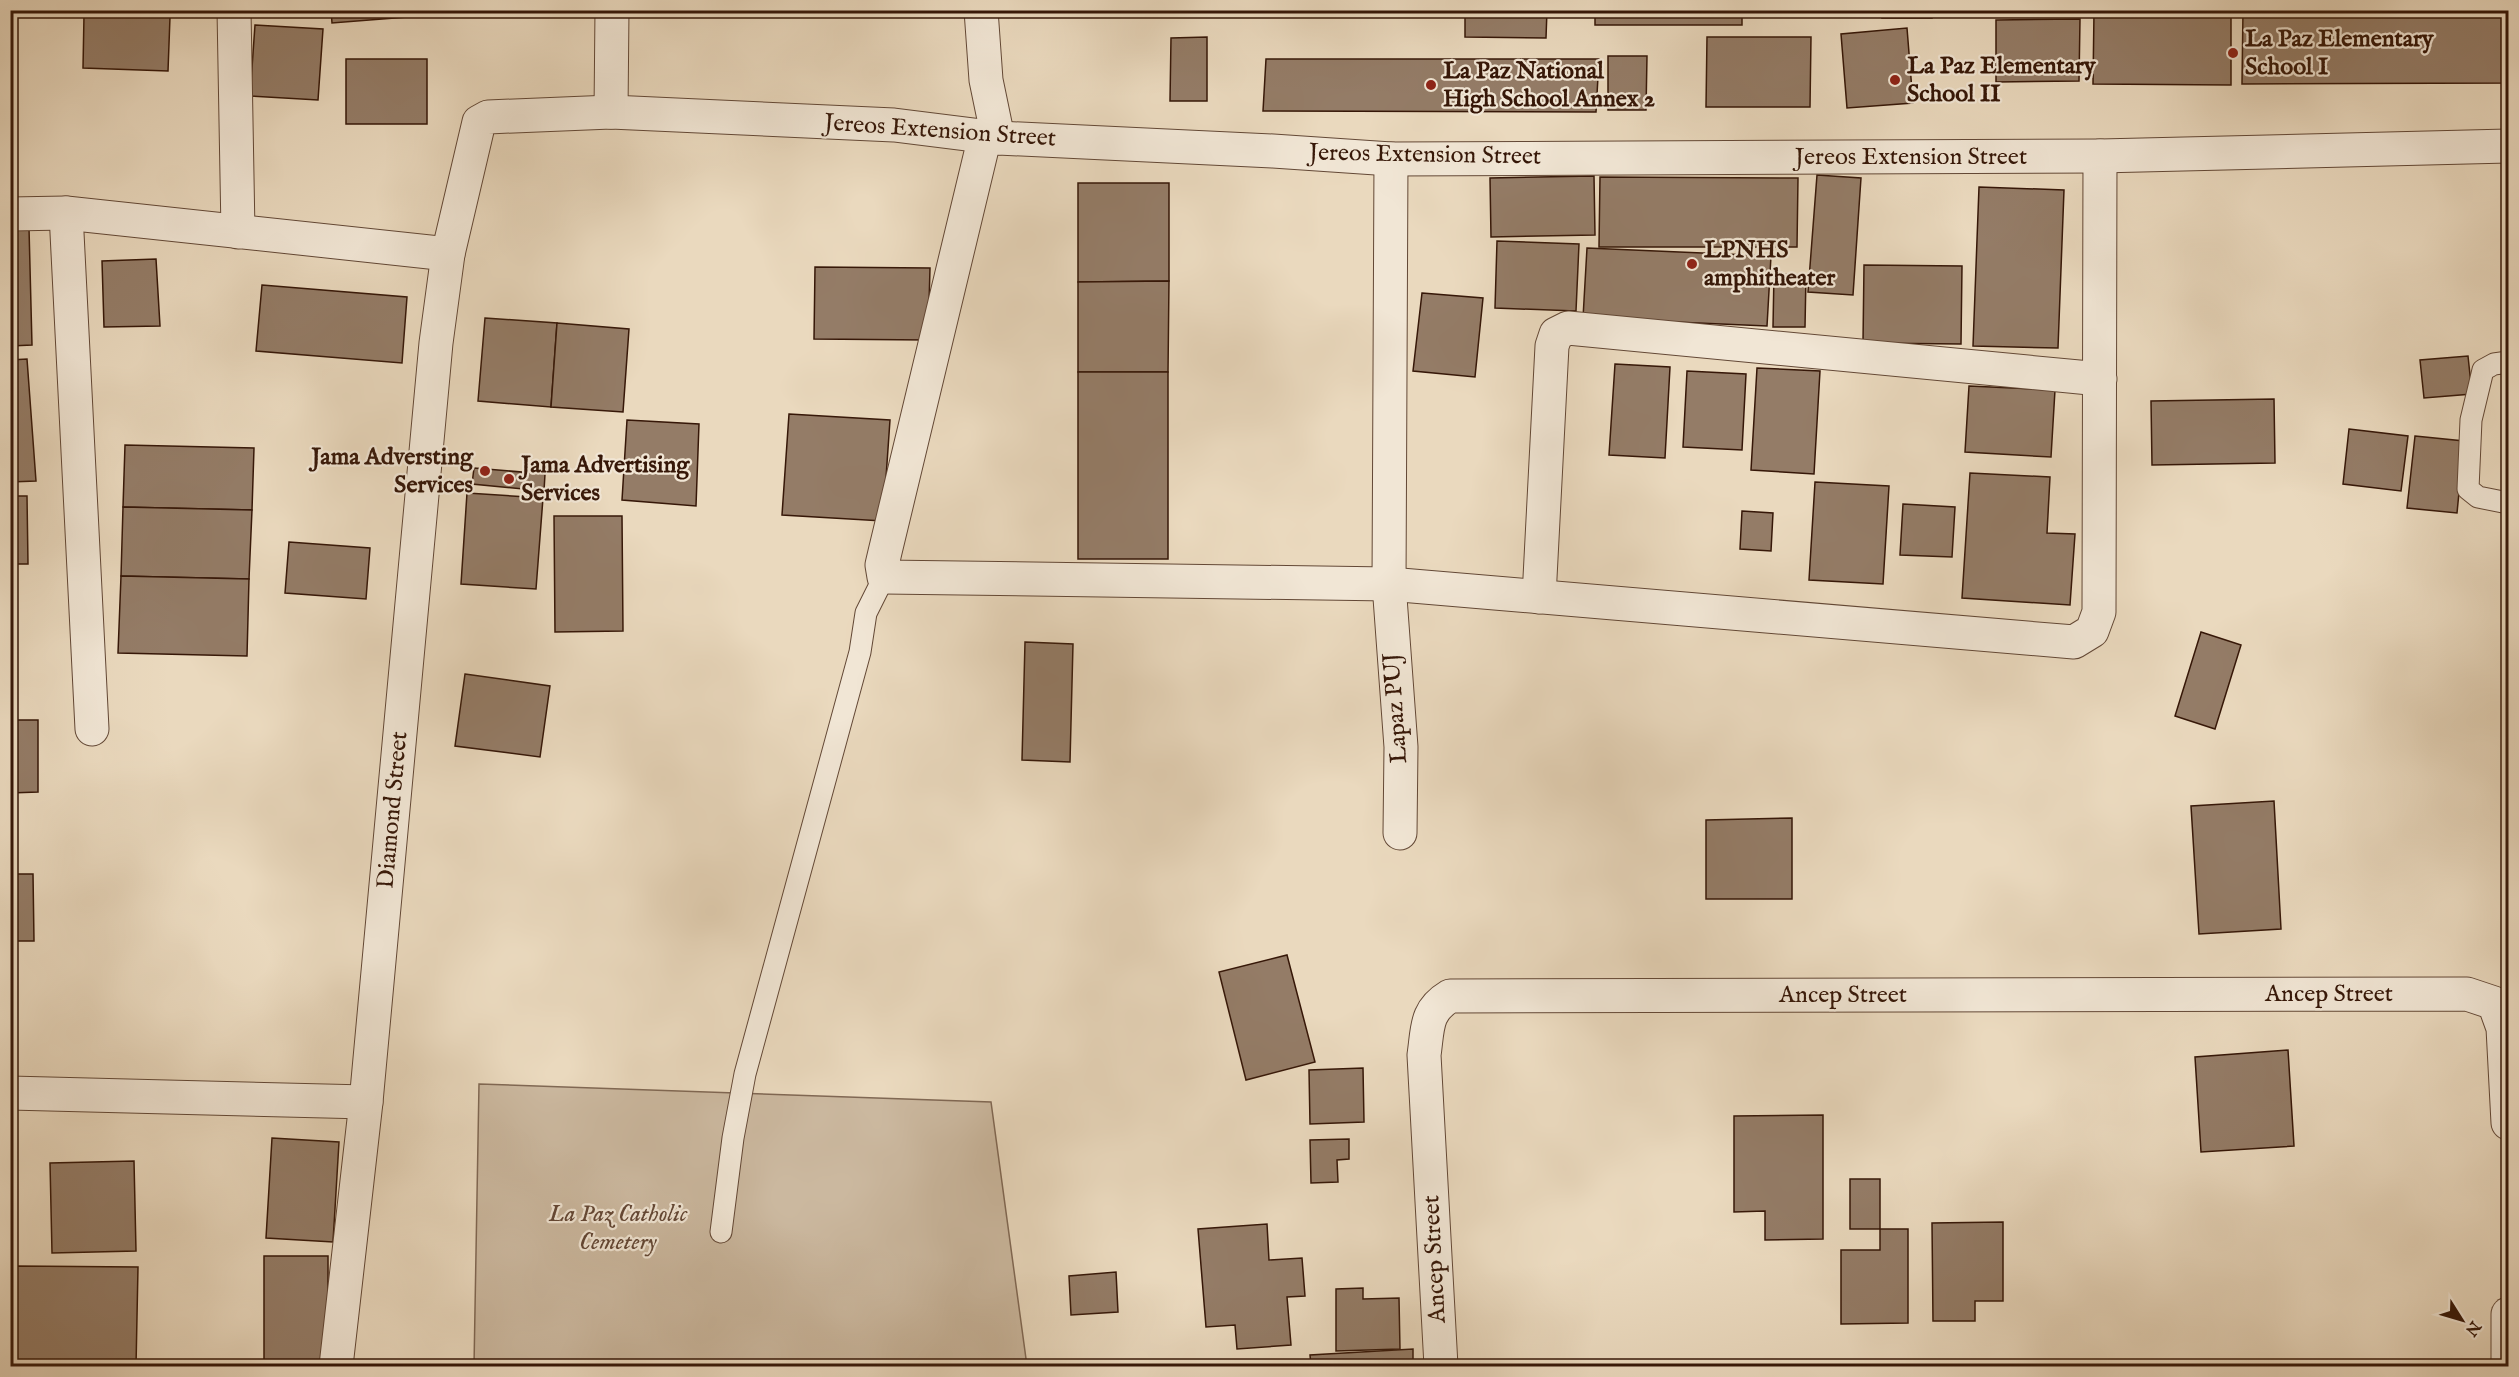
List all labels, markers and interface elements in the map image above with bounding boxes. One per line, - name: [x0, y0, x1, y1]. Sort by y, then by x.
- place label: La Paz Elementary School I: [2245, 24, 2435, 83]
- marker: La Paz Elementary School I: [2226, 46, 2240, 60]
- place label: La Paz Elementary School II: [1907, 51, 2097, 110]
- place label: La Paz National High School Annex 2: [1443, 56, 1655, 115]
- marker: La Paz Elementary School II: [1888, 73, 1902, 87]
- marker: La Paz National High School Annex 2: [1424, 78, 1438, 92]
- street label: Jereos Extension Street: [820, 107, 1057, 155]
- street label: Jereos Extension Street: [1306, 137, 1541, 173]
- street label: Jereos Extension Street: [1792, 142, 2027, 173]
- place label: LPNHS amphitheater: [1704, 235, 1836, 294]
- marker: LPNHS amphitheater: [1685, 257, 1699, 271]
- place label: Jama Adversting Services: [308, 442, 474, 501]
- place label: Jama Advertising Services: [518, 450, 690, 509]
- marker: Jama Adversting Services: [478, 464, 492, 478]
- marker: Jama Advertising Services: [502, 472, 516, 486]
- street label: Lapaz PUJ: [1377, 651, 1415, 765]
- street label: Diamond Street: [371, 730, 415, 890]
- street label: Ancep Street: [2264, 979, 2393, 1010]
- street label: Ancep Street: [1778, 980, 1907, 1011]
- street label: Ancep Street: [1416, 1194, 1454, 1325]
- park label: La Paz Catholic Cemetery: [548, 1199, 688, 1258]
- north arrow: [2432, 1290, 2492, 1350]
- text: N: [2460, 1315, 2485, 1339]

